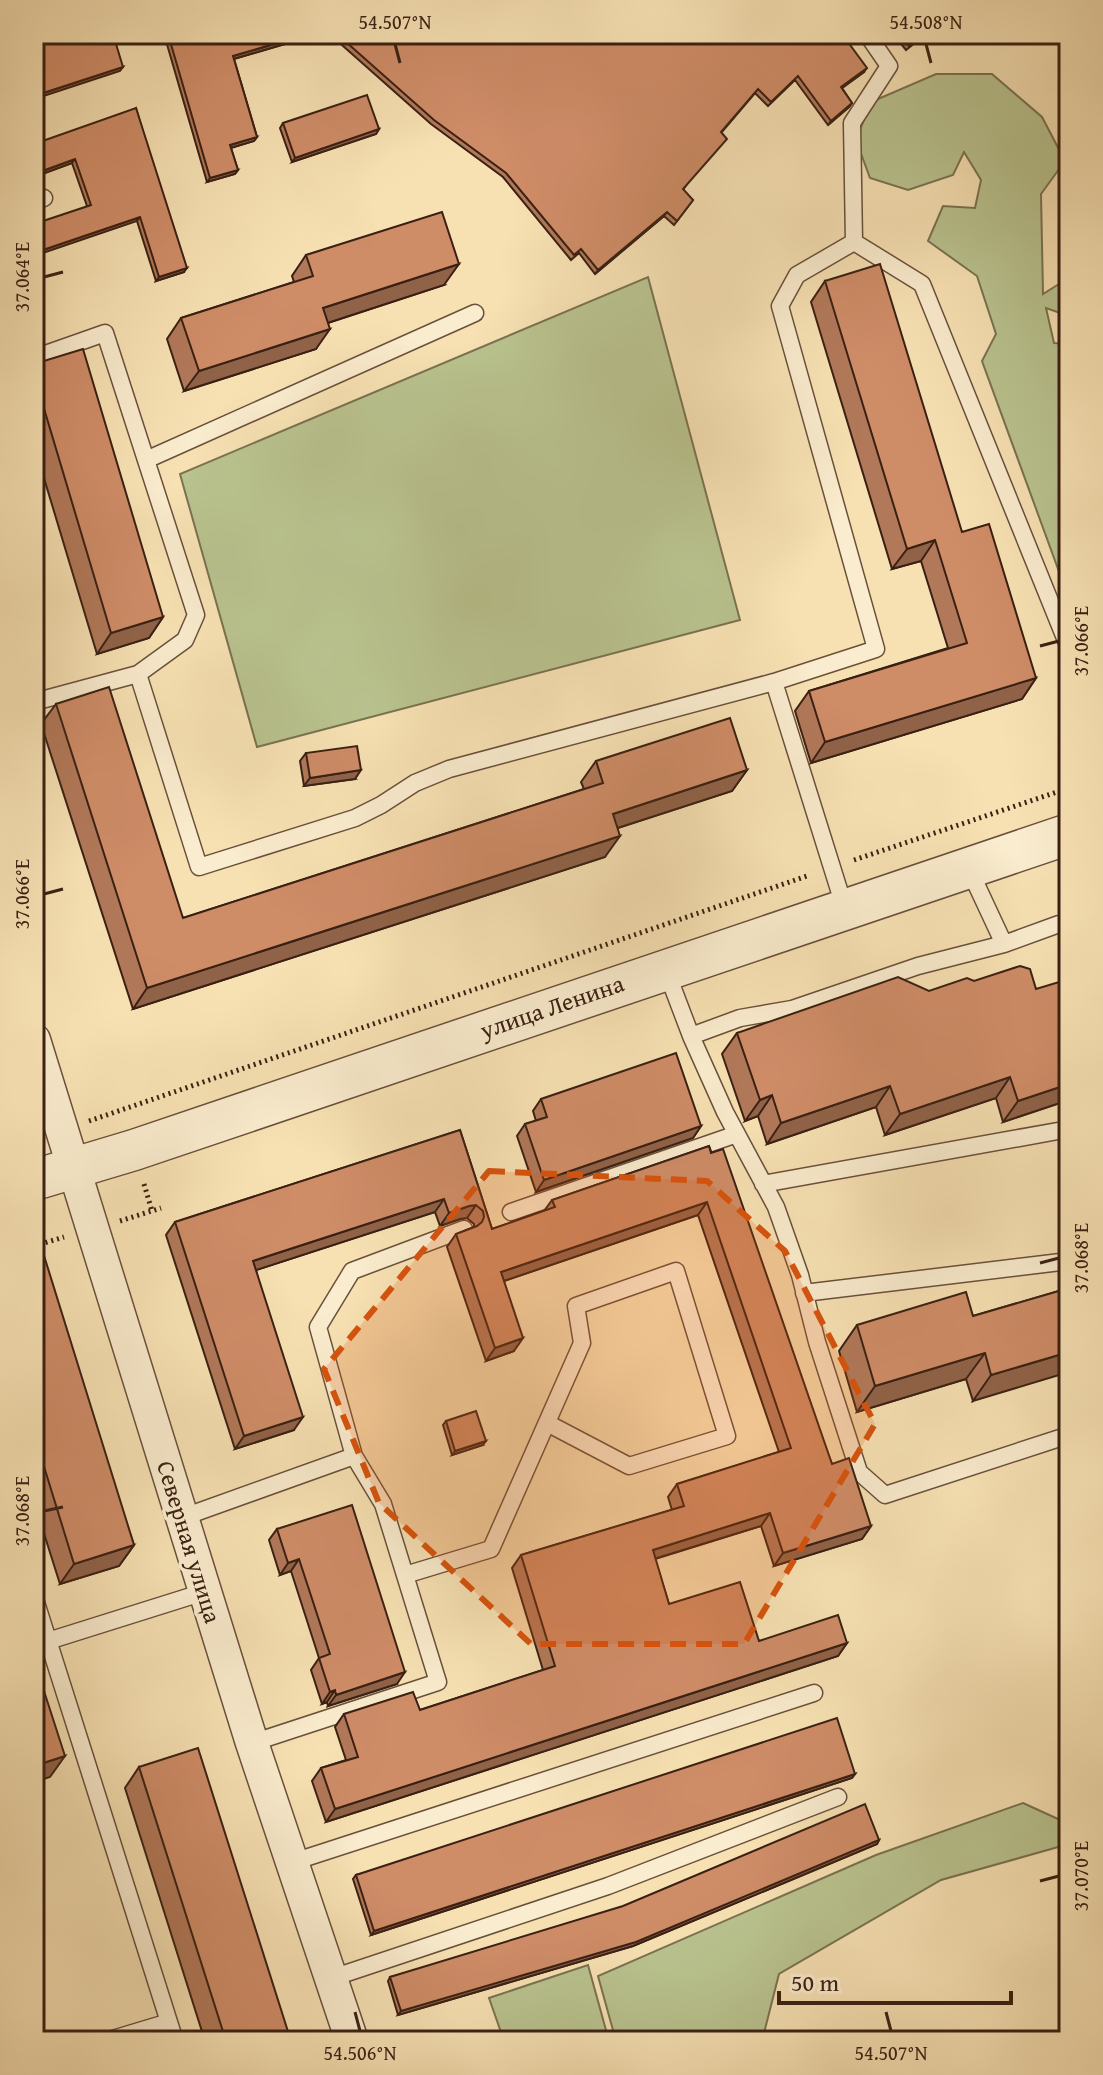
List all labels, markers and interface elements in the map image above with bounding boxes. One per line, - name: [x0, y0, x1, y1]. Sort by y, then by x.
- text: 54.507°N: [358, 7, 432, 36]
- text: 54.508°N: [889, 7, 963, 36]
- text: 37.064°E: [7, 242, 36, 312]
- text: 37.066°E: [1066, 606, 1095, 676]
- text: 37.066°E: [7, 859, 36, 929]
- street label: улица Ленина: [474, 965, 629, 1048]
- text: 37.068°E: [1066, 1223, 1095, 1293]
- street label: Северная улица: [148, 1457, 231, 1628]
- text: 37.068°E: [7, 1476, 36, 1546]
- text: 37.070°E: [1066, 1841, 1095, 1911]
- scale bar: [779, 1955, 1011, 2005]
- text: 50 m: [791, 1965, 839, 2000]
- text: 54.506°N: [323, 2038, 397, 2067]
- text: 54.507°N: [854, 2038, 928, 2067]

